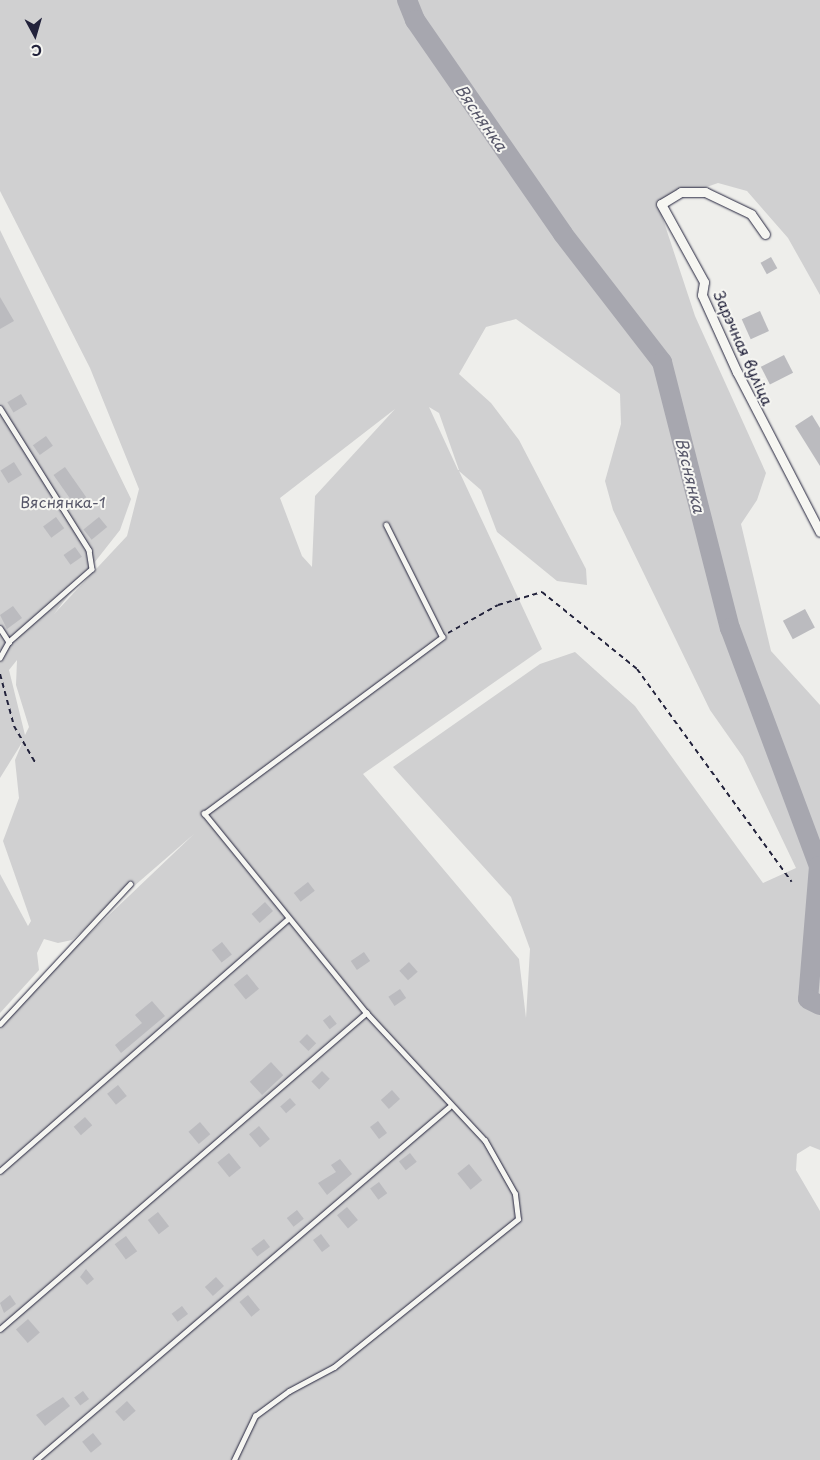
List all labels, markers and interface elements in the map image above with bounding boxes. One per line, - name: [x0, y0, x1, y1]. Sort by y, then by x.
- north arrow: [10, 10, 60, 60]
- text: С: [30, 39, 43, 61]
- water label: Вяснянка: [452, 80, 512, 154]
- street label: Зарэчная вуліца: [711, 288, 777, 408]
- water label: Вяснянка: [672, 435, 710, 515]
- park label: Вяснянка-1: [20, 493, 106, 511]

